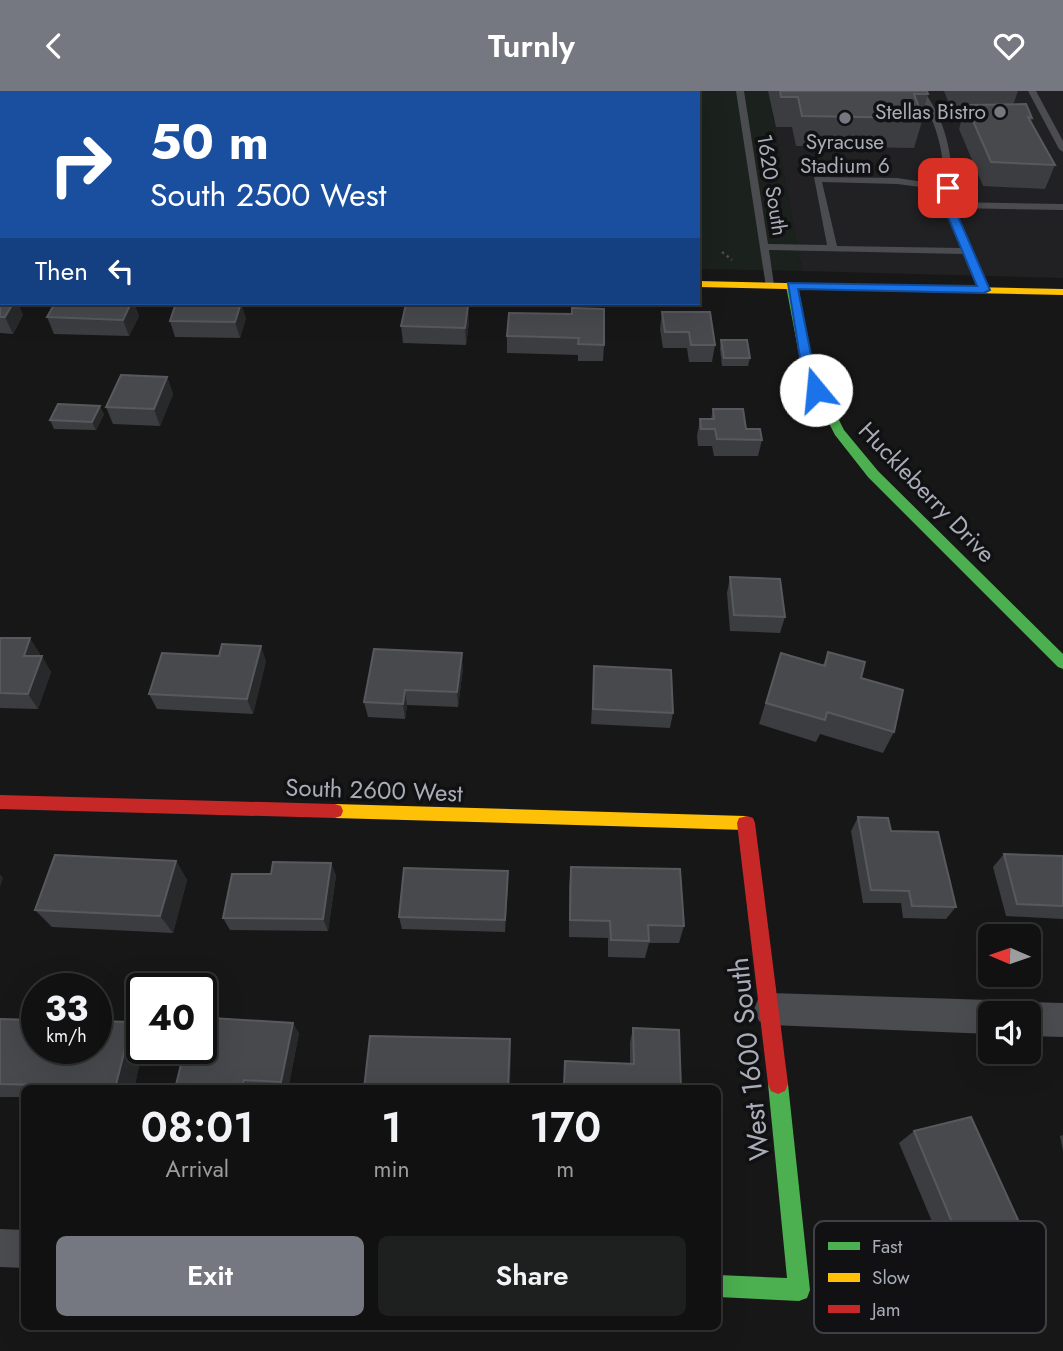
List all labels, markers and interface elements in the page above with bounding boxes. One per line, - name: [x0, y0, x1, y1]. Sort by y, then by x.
- text: Turnly: [488, 23, 575, 69]
- icon: back: [35, 27, 73, 65]
- icon: heart: [990, 27, 1028, 65]
- place label: Stellas Bistro: [875, 97, 986, 127]
- marker: Stellas Bistro: [992, 104, 1008, 120]
- text: 50 m: [150, 107, 269, 177]
- marker: Syracuse Stadium 6: [837, 110, 853, 126]
- icon: right: [35, 119, 126, 210]
- place label: Syracuse Stadium 6: [800, 127, 890, 181]
- street label: 1620 South: [749, 132, 795, 238]
- pin: [918, 158, 978, 218]
- icon: arrive: [929, 169, 967, 207]
- text: South 2500 West: [150, 172, 386, 218]
- text: Then: [35, 252, 88, 290]
- icon: left: [102, 252, 140, 290]
- position arrow: [779, 353, 853, 427]
- street label: Huckleberry Drive: [850, 414, 1004, 570]
- street label: South 2600 West: [285, 769, 464, 811]
- north arrow: [978, 924, 1041, 987]
- map controls: [978, 924, 1041, 1064]
- street label: West 1600 South: [718, 956, 780, 1162]
- speed limit sign: 40: [126, 973, 217, 1064]
- text: 33: [45, 984, 88, 1034]
- button: sound: [978, 1001, 1041, 1064]
- text: km/h: [46, 1023, 87, 1049]
- text: 08:01: [141, 1097, 254, 1158]
- text: 1: [381, 1097, 402, 1158]
- text: 170: [529, 1097, 601, 1158]
- text: Arrival: [166, 1152, 229, 1186]
- text: min: [374, 1152, 410, 1186]
- text: m: [556, 1152, 574, 1186]
- legend: [814, 1221, 1046, 1333]
- text: Fast: [872, 1233, 903, 1260]
- button: Exit: [56, 1236, 364, 1316]
- button: Share: [378, 1236, 686, 1316]
- text: Slow: [872, 1264, 910, 1291]
- text: Jam: [869, 1296, 901, 1323]

